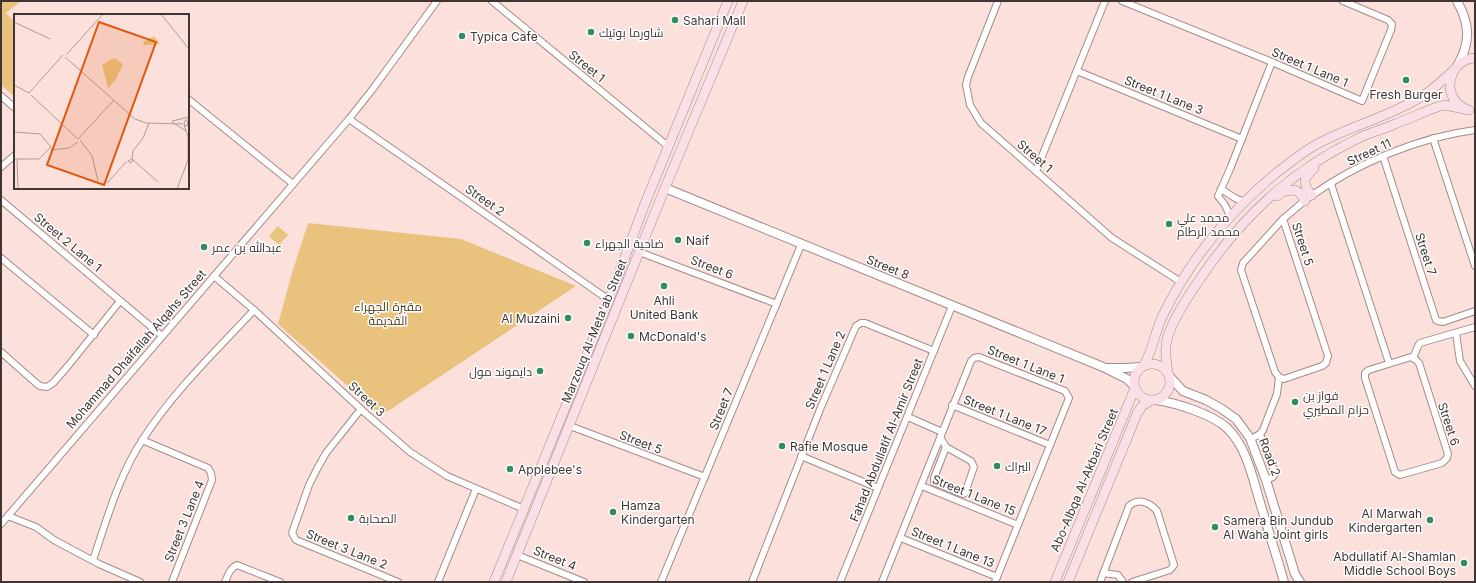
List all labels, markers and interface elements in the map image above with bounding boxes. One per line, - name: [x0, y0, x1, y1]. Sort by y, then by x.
- place label: Sahari Mall: [683, 13, 746, 28]
- inset map: [14, 14, 189, 189]
- marker: Sahari Mall: [670, 15, 680, 25]
- place label: شاورما بوتيك: [599, 25, 664, 40]
- marker: شاورما بوتيك: [586, 27, 596, 37]
- place label: Typica Cafe: [470, 29, 538, 44]
- marker: Typica Cafe: [457, 31, 467, 41]
- street label: Street 1 Lane 1: [1270, 44, 1350, 90]
- street label: Street 1: [566, 47, 608, 85]
- street label: Street 1 Lane 3: [1122, 72, 1206, 118]
- marker: Fresh Burger: [1401, 75, 1411, 85]
- place label: Fresh Burger: [1370, 87, 1443, 102]
- street label: Street 11: [1345, 135, 1393, 169]
- street label: Street 1: [1014, 137, 1056, 175]
- street label: Street 2: [462, 181, 508, 219]
- street label: Street 2 Lane 1: [31, 209, 105, 275]
- place label: محمد علي محمد الرطام: [1177, 210, 1240, 240]
- marker: محمد علي محمد الرطام: [1164, 219, 1174, 229]
- street label: Street 5: [1289, 221, 1317, 267]
- street label: Street 7: [1412, 231, 1440, 277]
- place label: Naif: [686, 233, 710, 248]
- marker: Naif: [673, 235, 683, 245]
- place label: ضاحية الجهراء: [595, 236, 664, 251]
- marker: ضاحية الجهراء: [582, 238, 592, 248]
- place label: عبدالله بن عمر: [211, 240, 282, 255]
- marker: عبدالله بن عمر: [199, 242, 209, 252]
- street label: Street 6: [688, 252, 736, 282]
- street label: Street 8: [864, 252, 912, 282]
- street label: Marzouq Al-Meta'ab Street: [558, 257, 630, 405]
- street label: Mohammad Dhaifallah Alqahs Street: [63, 266, 209, 432]
- marker: Ahli United Bank: [659, 281, 669, 291]
- place label: Ahli United Bank: [630, 293, 699, 322]
- park label: مقبرة الجهراء القديمة: [354, 299, 422, 328]
- place label: Al Muzaini: [501, 311, 560, 326]
- marker: Al Muzaini: [563, 313, 573, 323]
- place label: McDonald's: [639, 329, 707, 344]
- street label: Street 1 Lane 2: [802, 329, 848, 411]
- marker: McDonald's: [626, 331, 636, 341]
- street label: Street 1 Lane 1: [985, 342, 1067, 386]
- street label: Fahad Abdullatif Al-Amir Street: [846, 356, 926, 524]
- place label: دايموند مول: [469, 364, 532, 379]
- marker: دايموند مول: [535, 366, 545, 376]
- street label: Street 3: [346, 378, 388, 420]
- street label: Street 7: [706, 386, 736, 432]
- place label: فواز بن حزام المطيري: [1303, 388, 1369, 420]
- street label: Street 1 Lane 17: [961, 392, 1049, 439]
- marker: فواز بن حزام المطيري: [1290, 397, 1300, 407]
- street label: Street 6: [1435, 400, 1463, 448]
- street label: Abo-Albqa Al-Akbari Street: [1047, 406, 1121, 554]
- street label: Street 5: [618, 427, 664, 457]
- street label: Road 2: [1256, 436, 1284, 478]
- place label: Rafie Mosque: [790, 439, 868, 454]
- marker: Rafie Mosque: [777, 441, 787, 451]
- place label: البراك: [1005, 459, 1031, 474]
- marker: البراك: [992, 461, 1002, 471]
- place label: Applebee's: [518, 462, 582, 477]
- marker: Applebee's: [505, 464, 515, 474]
- street label: Street 1 Lane 15: [930, 471, 1018, 519]
- street label: Street 3 Lane 4: [161, 478, 207, 564]
- place label: Hamza Kindergarten: [621, 498, 695, 527]
- place label: Al Marwah Kindergarten: [1348, 506, 1422, 535]
- marker: Hamza Kindergarten: [608, 507, 618, 517]
- place label: الصحابة: [359, 511, 397, 526]
- marker: الصحابة: [346, 513, 356, 523]
- place label: Samera Bin Jundub Al Waha Joint girls: [1223, 513, 1334, 542]
- marker: Al Marwah Kindergarten: [1425, 515, 1435, 525]
- marker: Samera Bin Jundub Al Waha Joint girls: [1210, 522, 1220, 532]
- street label: Street 1 Lane 13: [909, 523, 997, 571]
- street label: Street 3 Lane 2: [304, 526, 390, 572]
- street label: Street 4: [531, 543, 579, 573]
- place label: Abdullatif Al-Shamlan Middle School Boys: [1333, 549, 1456, 578]
- marker: Abdullatif Al-Shamlan Middle School Boys: [1459, 558, 1469, 568]

